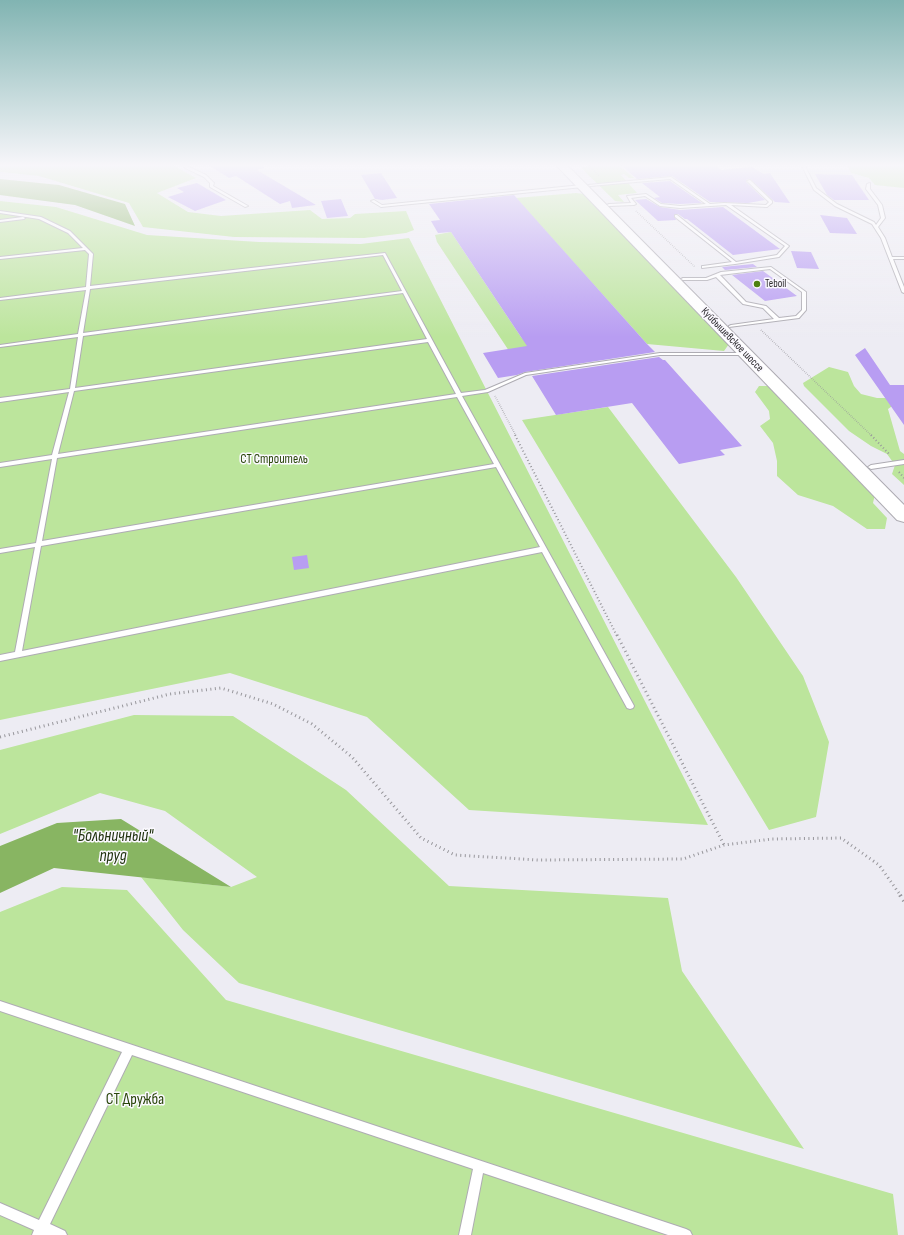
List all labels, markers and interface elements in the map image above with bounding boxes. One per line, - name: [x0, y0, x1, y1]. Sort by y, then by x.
- place label: Teboil: [765, 277, 786, 291]
- marker: Teboil: [752, 279, 762, 289]
- street label: Куйбышевское шоссе: [698, 305, 766, 375]
- park label: СТ Строитель: [240, 452, 308, 468]
- water label: "Больничный" пруд: [73, 827, 153, 867]
- park label: СТ Дружба: [106, 1090, 164, 1110]

